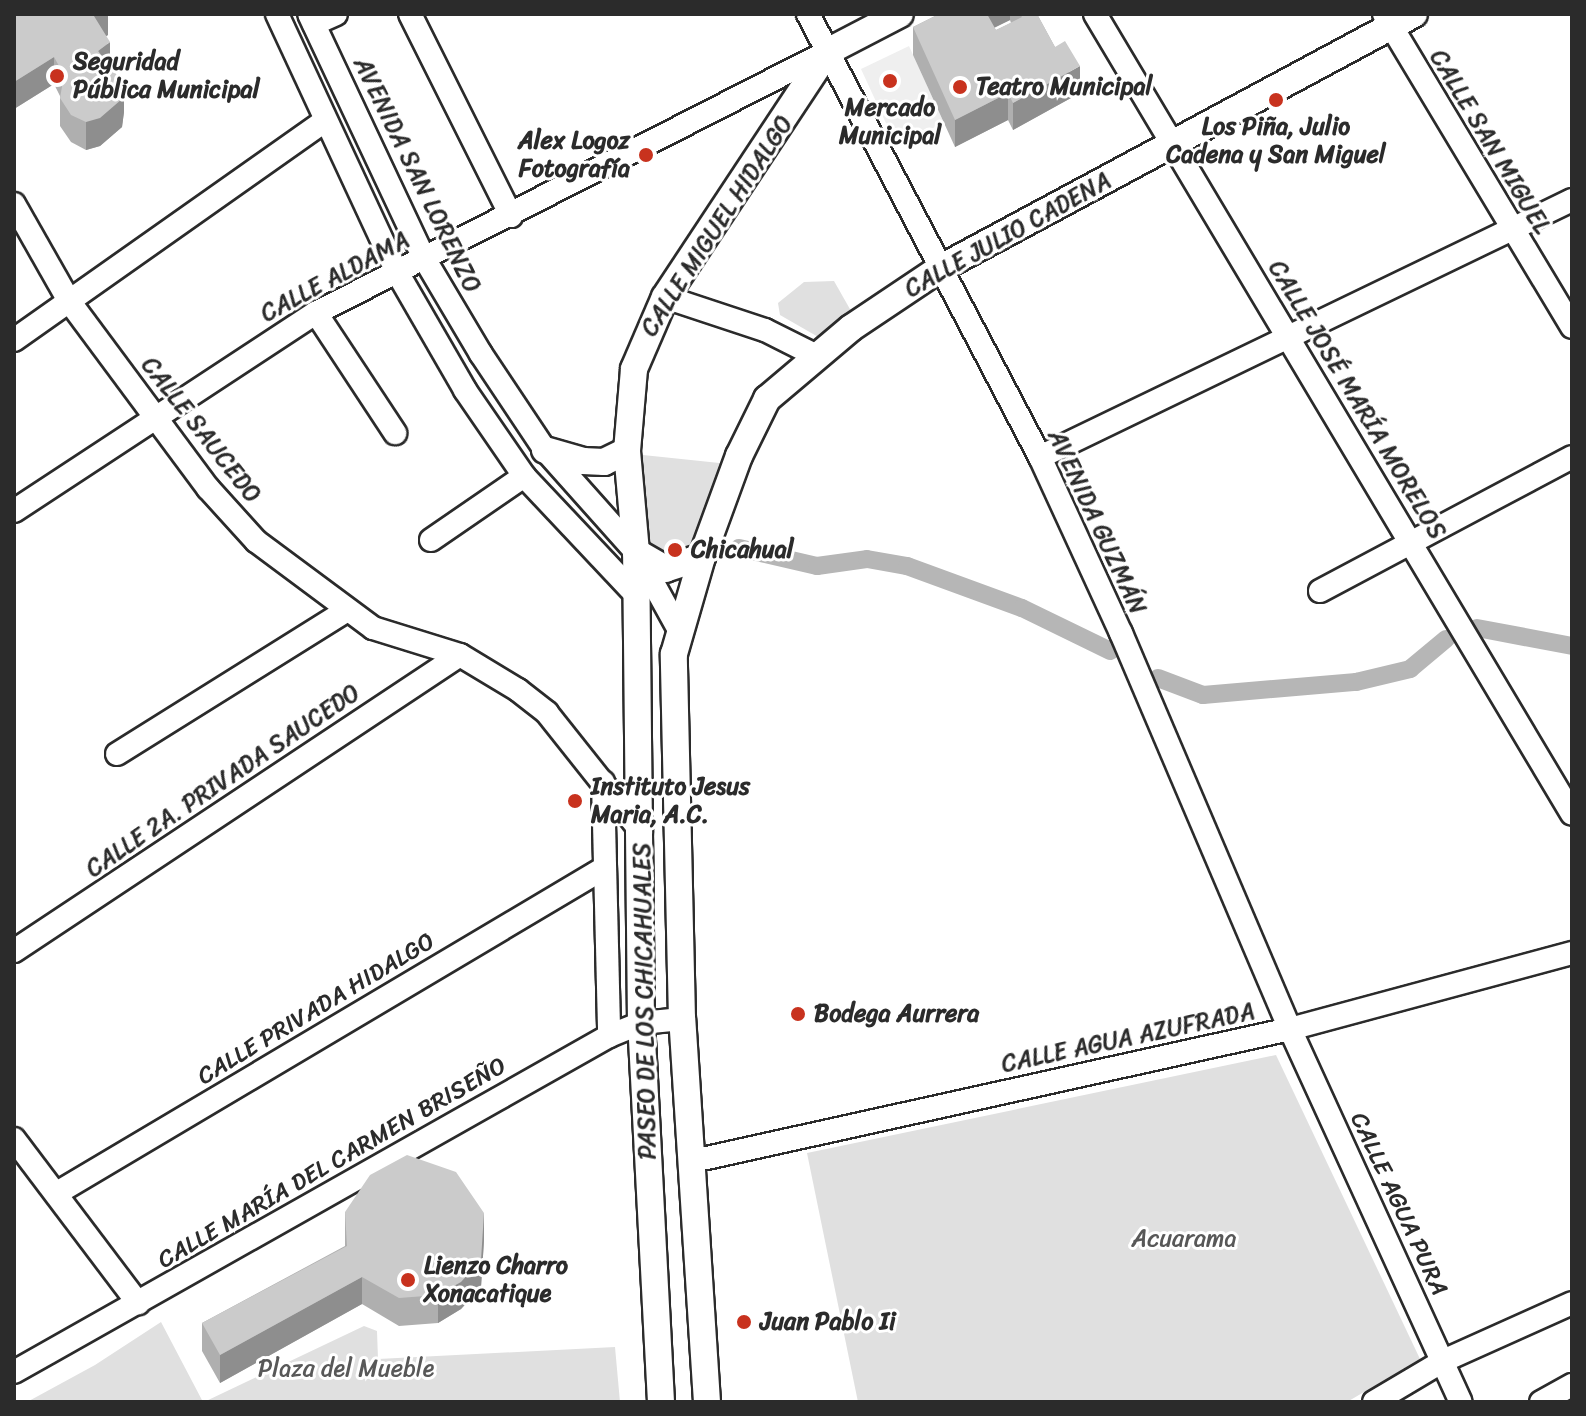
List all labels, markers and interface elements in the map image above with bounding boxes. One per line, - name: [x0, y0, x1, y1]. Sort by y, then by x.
- street label: CALLE SAN MIGUEL: [1423, 44, 1557, 240]
- place label: Seguridad Pública Municipal: [73, 48, 260, 104]
- street label: AVENIDA SAN LORENZO: [347, 52, 487, 298]
- marker: Seguridad Pública Municipal: [48, 67, 66, 85]
- marker: Mercado Municipal: [881, 72, 899, 90]
- place label: Teatro Municipal: [976, 73, 1152, 101]
- marker: Teatro Municipal: [951, 78, 969, 96]
- marker: Los Piña, Julio Cadena y San Miguel: [1267, 91, 1285, 109]
- place label: Mercado Municipal: [839, 94, 941, 150]
- street label: CALLE MIGUEL HIDALGO: [634, 109, 800, 343]
- place label: Los Piña, Julio Cadena y San Miguel: [1167, 113, 1385, 169]
- place label: Alex Logoz Fotografía: [518, 127, 630, 183]
- marker: Alex Logoz Fotografía: [637, 146, 655, 164]
- street label: CALLE JULIO CADENA: [900, 166, 1116, 304]
- street label: CALLE ALDAMA: [256, 226, 414, 328]
- street label: CALLE JOSÉ MARÍA MORELOS: [1262, 255, 1452, 545]
- street label: CALLE SAUCEDO: [135, 351, 267, 509]
- street label: AVENIDA GUZMÁN: [1042, 425, 1152, 619]
- place label: Chicahual: [691, 536, 794, 564]
- marker: Chicahual: [666, 541, 684, 559]
- street label: CALLE 2A. PRIVADA SAUCEDO: [80, 678, 366, 884]
- place label: Instituto Jesus Maria, A.C.: [591, 773, 751, 829]
- marker: Instituto Jesus Maria, A.C.: [566, 792, 584, 810]
- street label: PASEO DE LOS CHICAHUALES: [628, 842, 662, 1160]
- street label: CALLE PRIVADA HIDALGO: [191, 926, 441, 1092]
- street label: CALLE AGUA AZUFRADA: [998, 997, 1258, 1079]
- place label: Bodega Aurrera: [814, 1000, 979, 1028]
- marker: Bodega Aurrera: [789, 1005, 807, 1023]
- street label: CALLE MARÍA DEL CARMEN BRISEÑO: [153, 1051, 511, 1275]
- street label: CALLE AGUA PURA: [1343, 1107, 1455, 1301]
- park label: Acuarama: [1132, 1225, 1236, 1253]
- place label: Lienzo Charro Xonacatique: [424, 1252, 568, 1308]
- marker: Lienzo Charro Xonacatique: [399, 1271, 417, 1289]
- place label: Juan Pablo Ii: [760, 1308, 897, 1336]
- marker: Juan Pablo Ii: [735, 1313, 753, 1331]
- park label: Plaza del Mueble: [257, 1355, 435, 1383]

